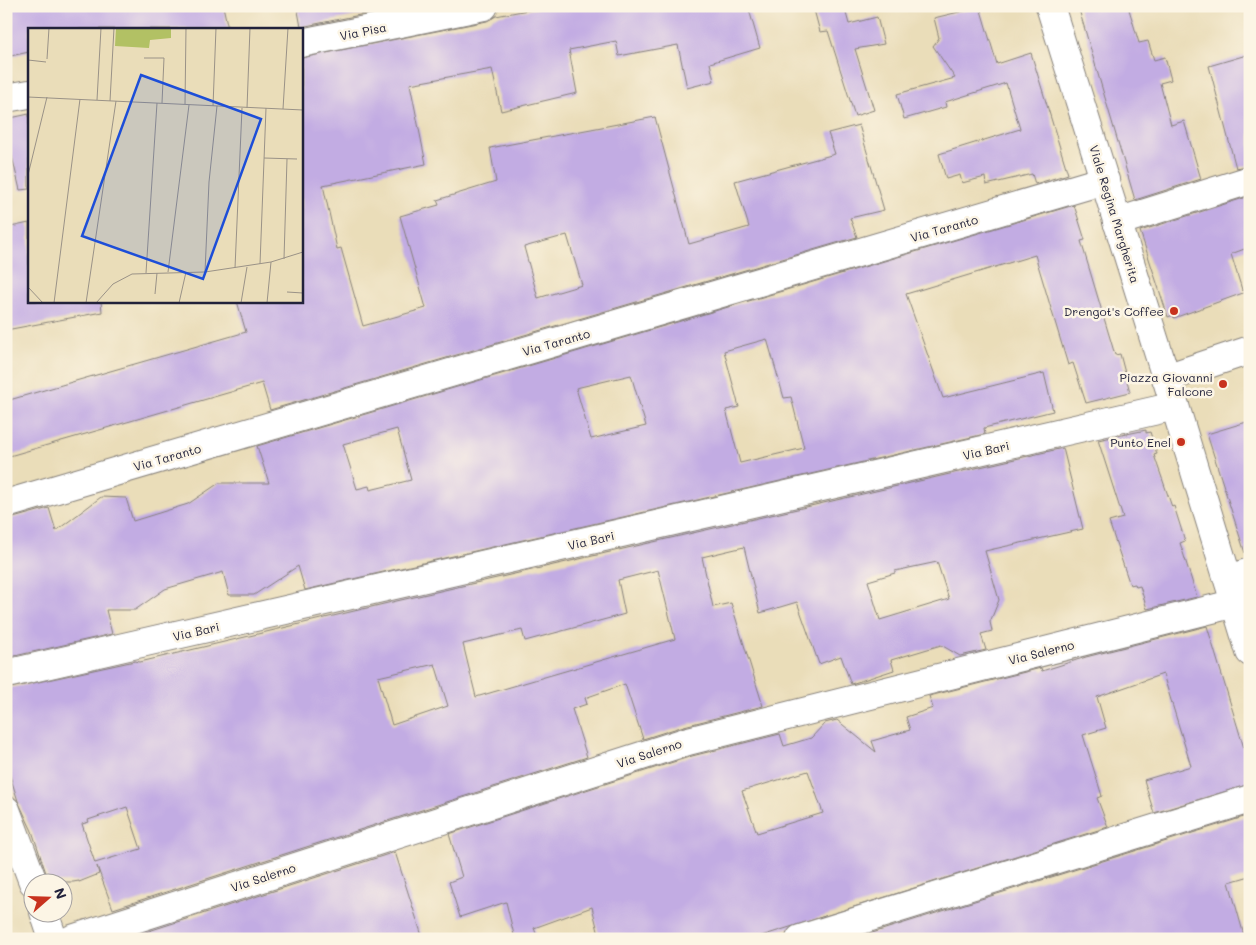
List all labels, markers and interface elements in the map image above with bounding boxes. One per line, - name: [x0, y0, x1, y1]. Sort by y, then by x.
- street label: Via Pisa: [338, 19, 388, 43]
- inset map: [28, 28, 302, 302]
- street label: Viale Regina Margherita: [1086, 143, 1144, 285]
- street label: Via Taranto: [908, 211, 980, 245]
- place label: Drengot's Coffee: [1064, 303, 1164, 319]
- marker: Drengot's Coffee: [1168, 305, 1180, 317]
- street label: Via Taranto: [520, 325, 592, 359]
- place label: Piazza Giovanni Falcone: [1119, 369, 1213, 399]
- marker: Piazza Giovanni Falcone: [1217, 378, 1229, 390]
- place label: Punto Enel: [1110, 434, 1171, 450]
- marker: Punto Enel: [1175, 436, 1187, 448]
- street label: Via Bari: [961, 437, 1011, 463]
- street label: Via Taranto: [131, 440, 203, 474]
- street label: Via Bari: [566, 527, 616, 553]
- street label: Via Bari: [171, 618, 221, 644]
- street label: Via Salerno: [1006, 636, 1076, 668]
- street label: Via Salerno: [615, 735, 683, 771]
- street label: Via Salerno: [229, 859, 297, 895]
- north arrow: [22, 872, 72, 922]
- text: N: [50, 885, 71, 902]

